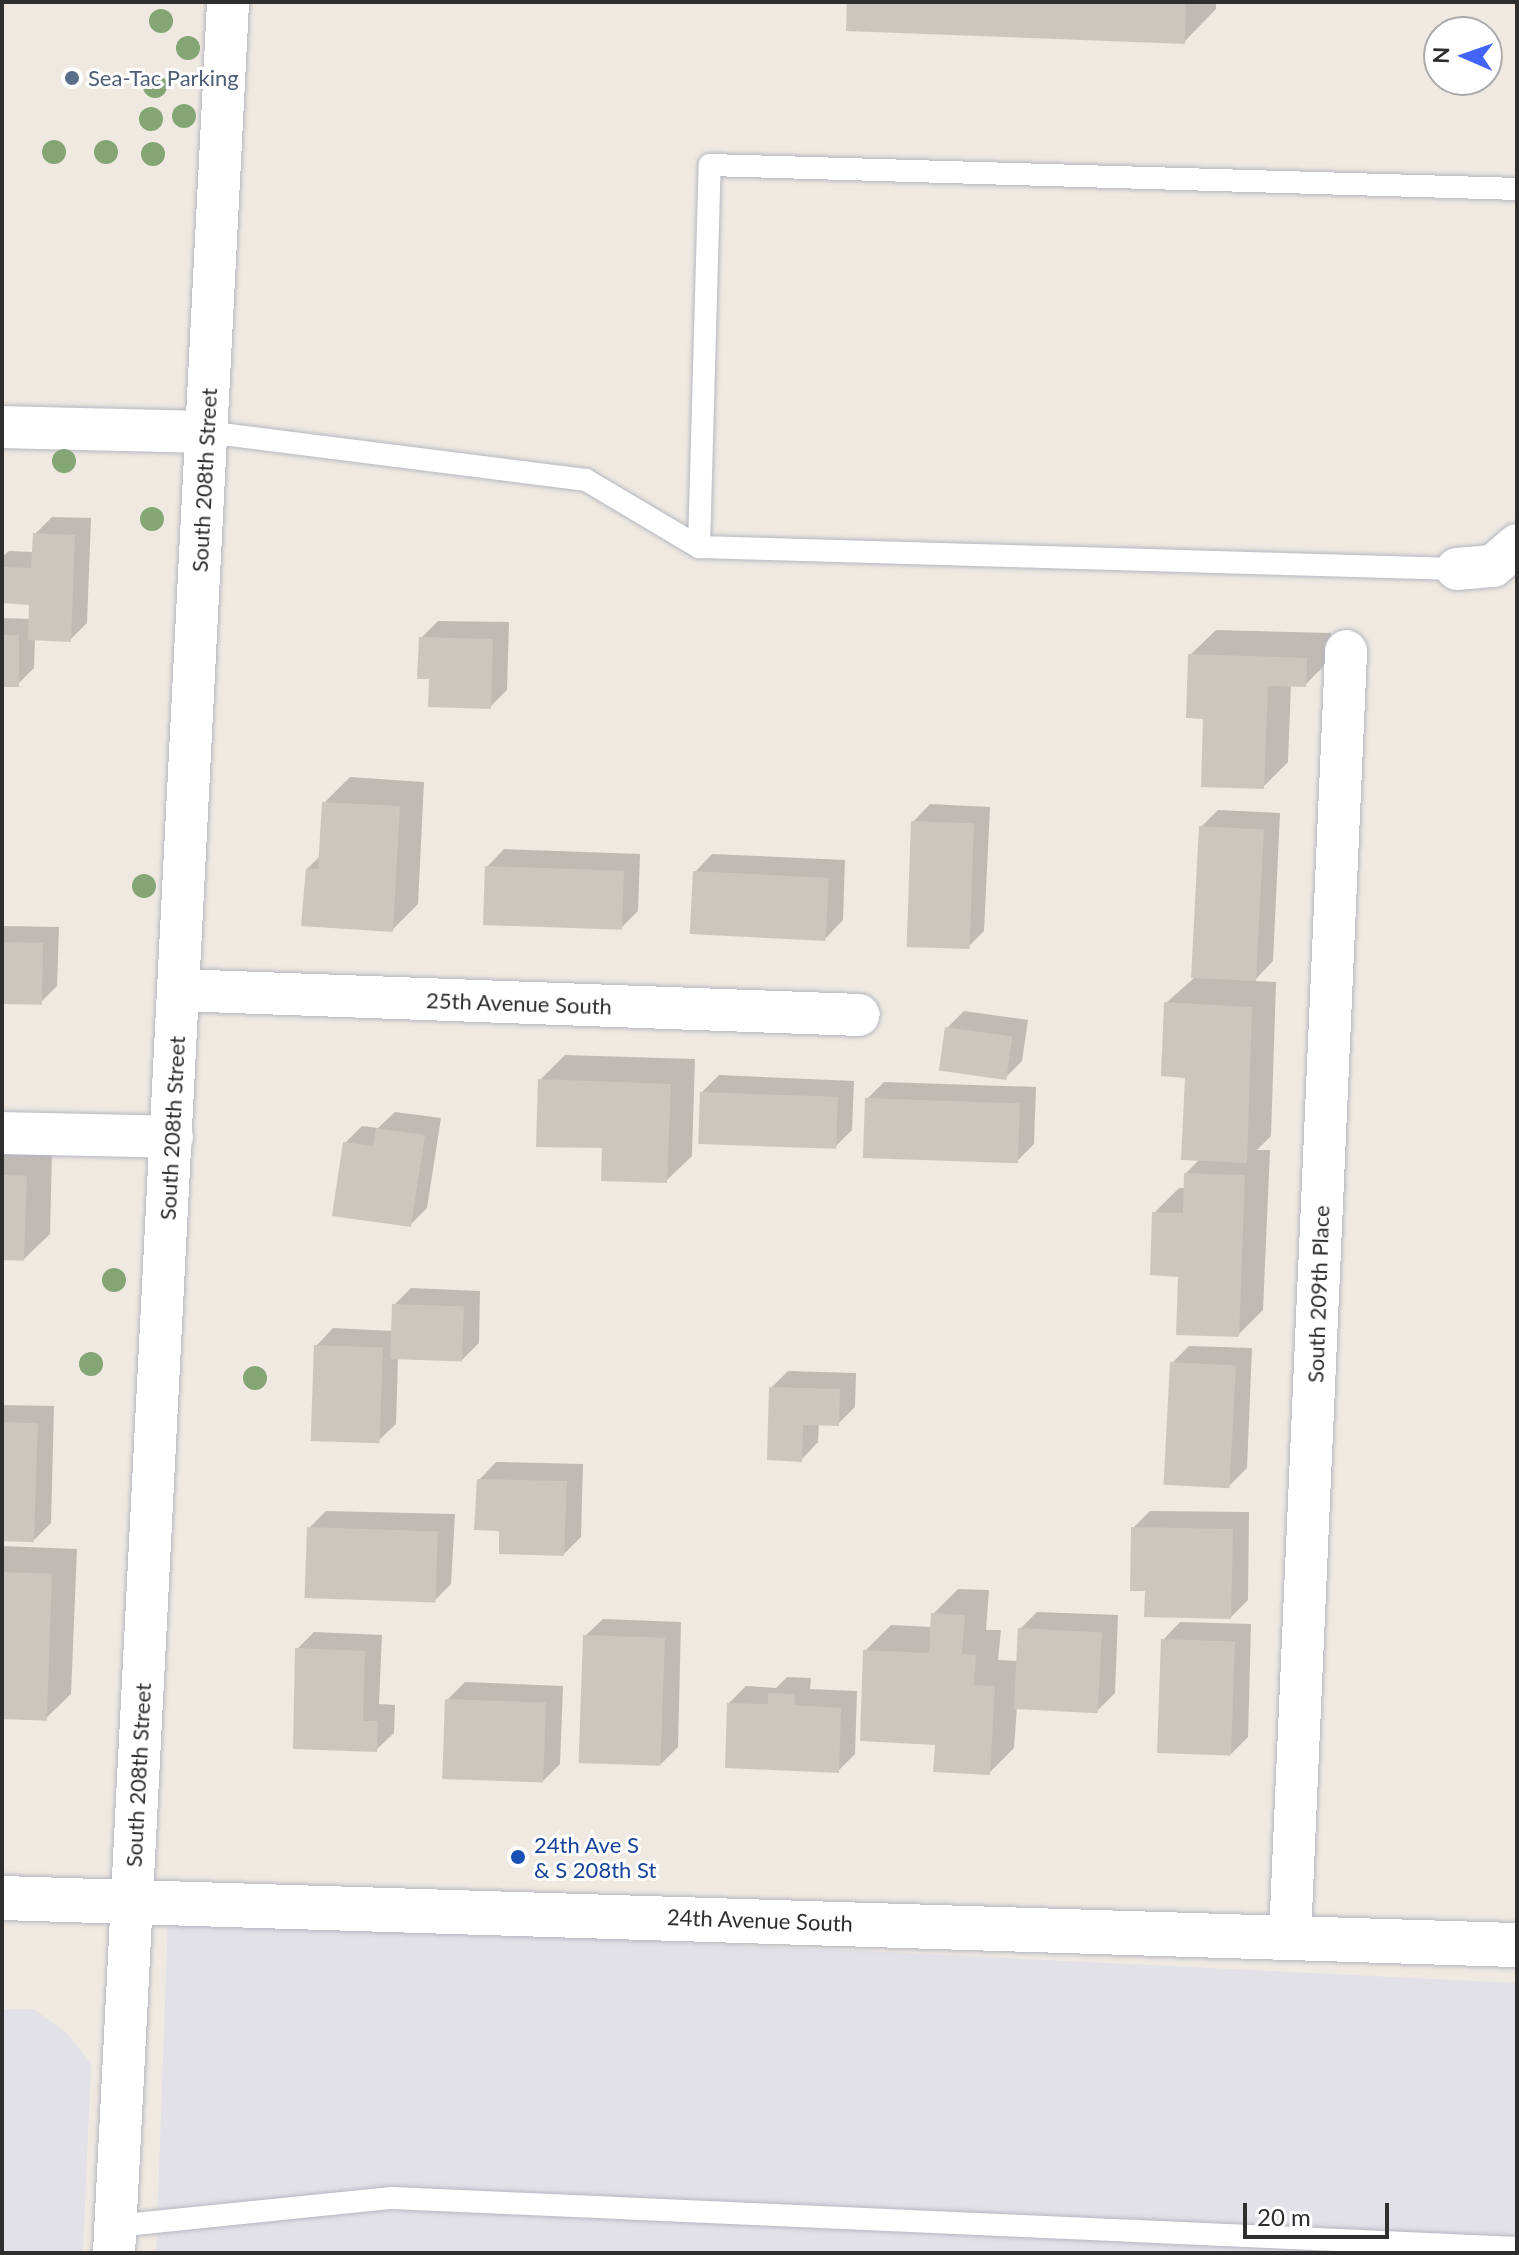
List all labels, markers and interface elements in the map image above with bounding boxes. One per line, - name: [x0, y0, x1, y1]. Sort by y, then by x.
- north arrow: [1423, 16, 1503, 96]
- text: N: [1427, 46, 1454, 64]
- place label: Sea-Tac Parking: [88, 65, 239, 91]
- marker: Sea-Tac Parking: [63, 69, 81, 87]
- street label: South 208th Street: [186, 387, 222, 573]
- street label: 25th Avenue South: [425, 987, 613, 1019]
- street label: South 208th Street: [154, 1035, 190, 1221]
- street label: South 209th Place: [1302, 1205, 1334, 1383]
- street label: South 208th Street: [120, 1682, 156, 1868]
- place label: 24th Ave S & S 208th St: [534, 1831, 656, 1882]
- marker: 24th Ave S & S 208th St: [509, 1848, 527, 1866]
- street label: 24th Avenue South: [666, 1904, 854, 1936]
- scale bar: [1247, 2187, 1393, 2237]
- text: 20 m: [1257, 2202, 1311, 2231]

